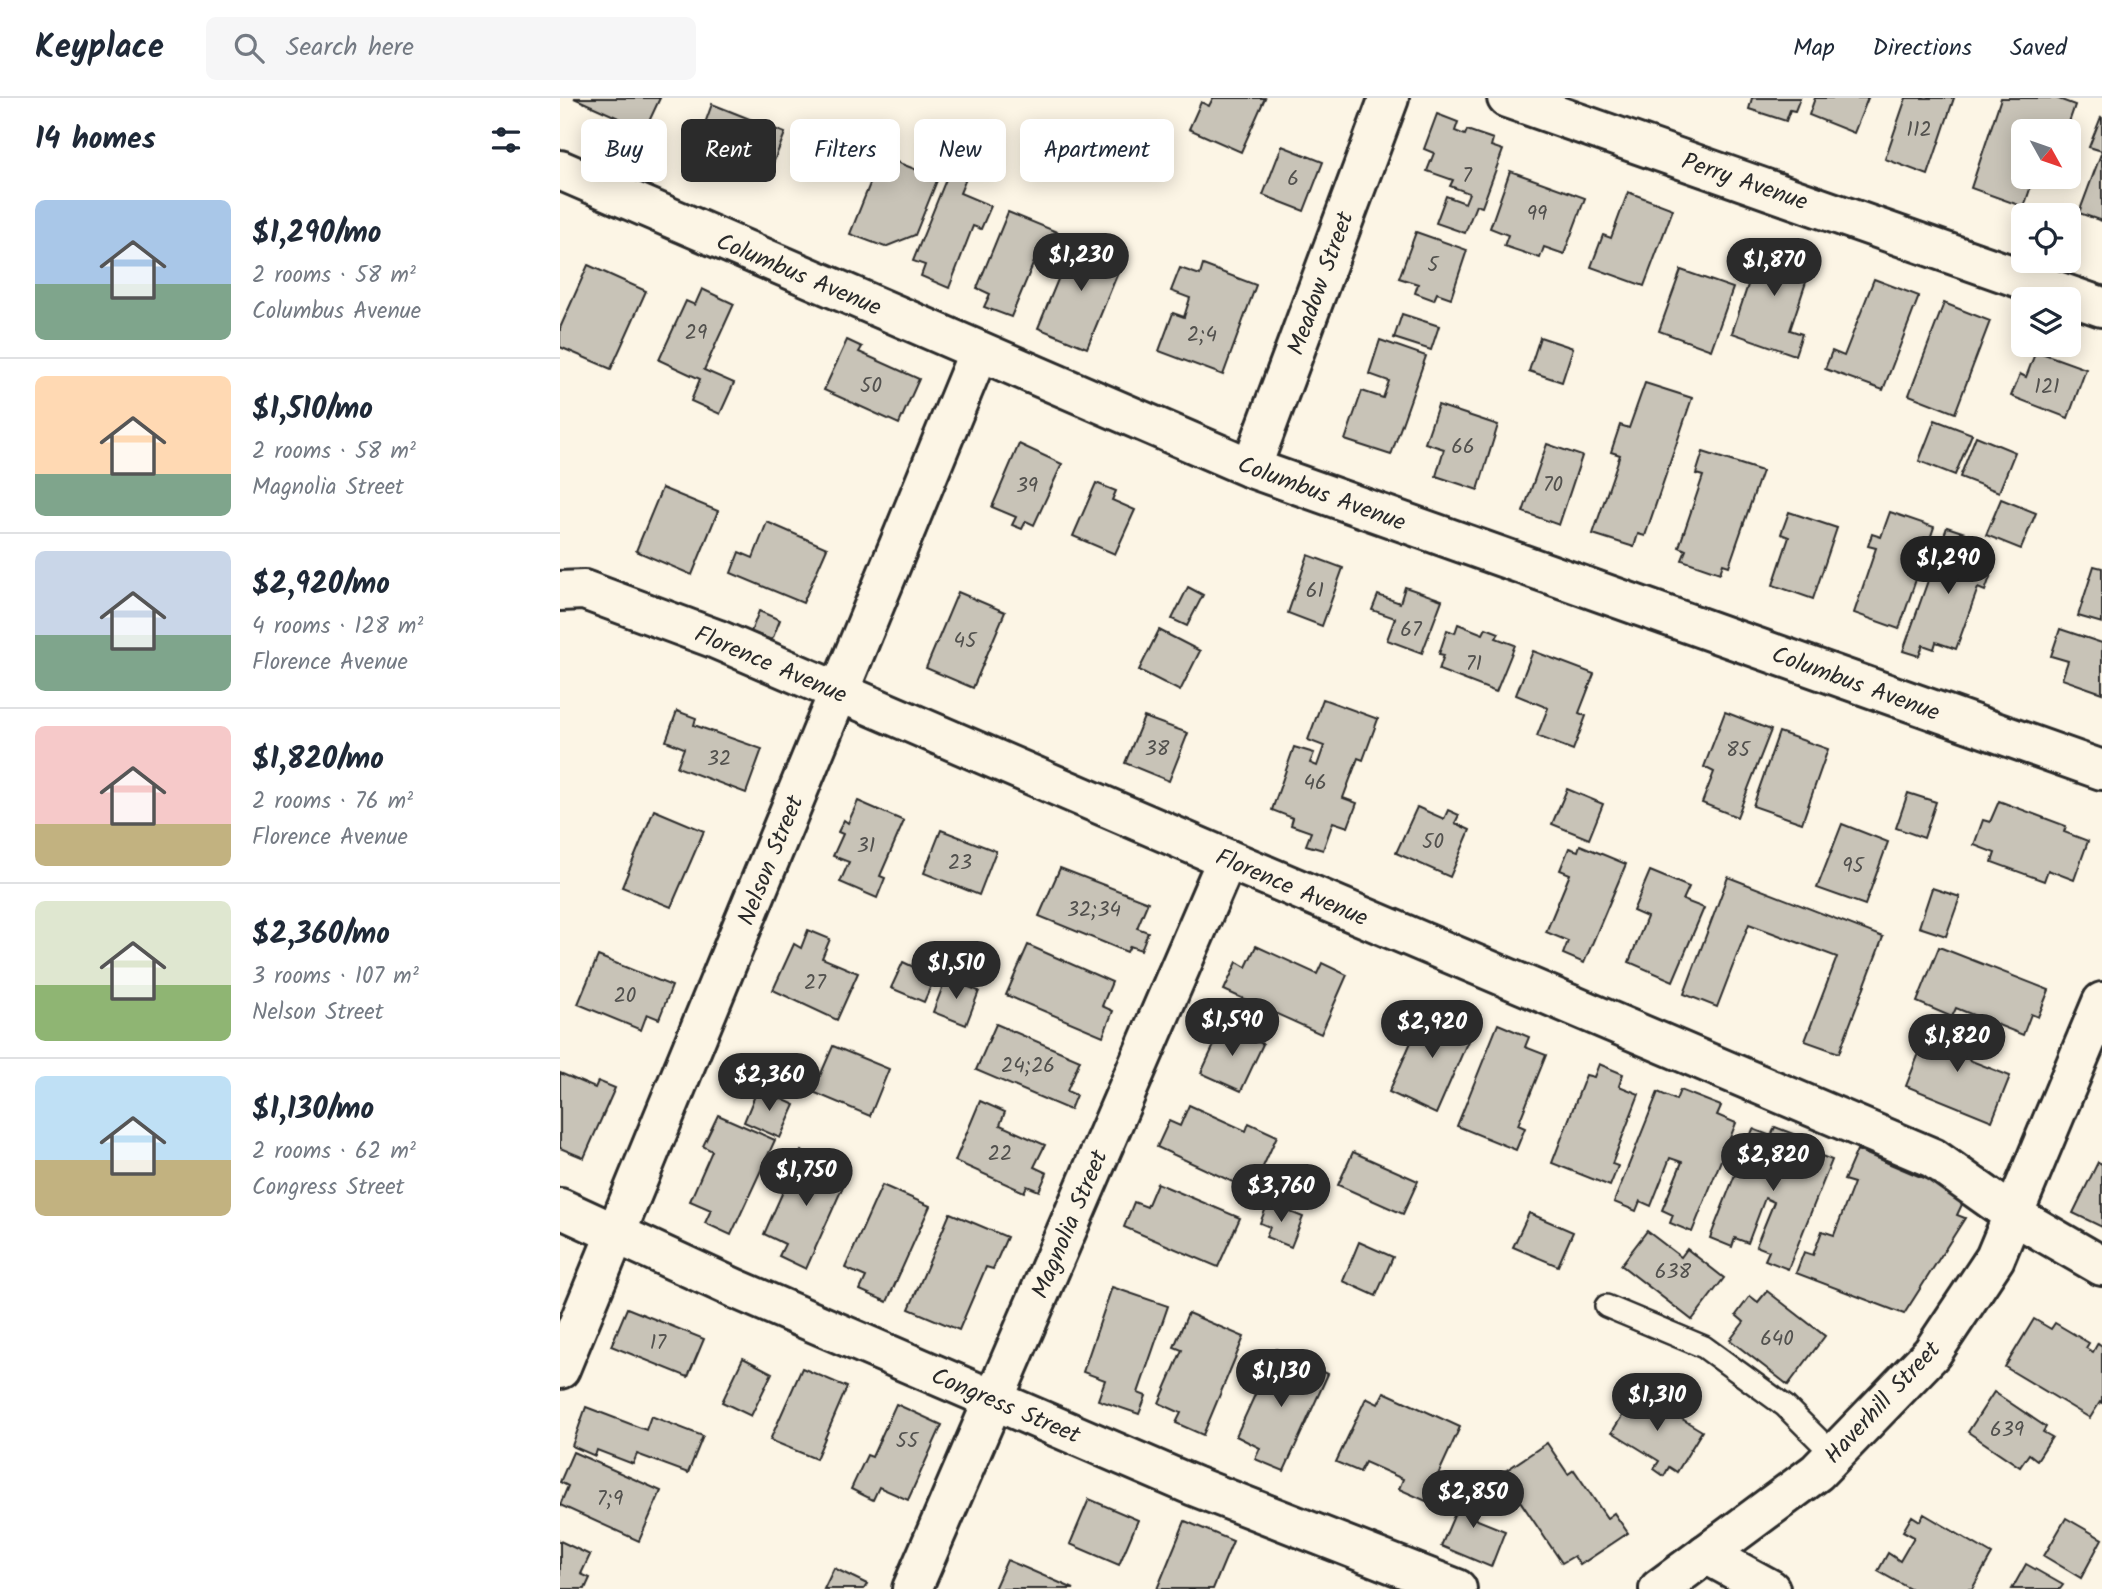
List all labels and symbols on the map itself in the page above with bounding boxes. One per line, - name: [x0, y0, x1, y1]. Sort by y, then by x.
- house number: 112: [1906, 114, 1932, 147]
- north arrow: [2011, 119, 2081, 189]
- street label: Perry Avenue: [1676, 143, 1813, 222]
- house number: 7: [1462, 160, 1473, 193]
- house number: 6: [1287, 163, 1299, 196]
- house number: 99: [1527, 198, 1547, 231]
- street label: Meadow Street: [1277, 205, 1366, 361]
- street label: Columbus Avenue: [710, 223, 887, 328]
- pin: $1,230: [1024, 234, 1138, 293]
- pin: $1,870: [1717, 238, 1831, 298]
- house number: 5: [1427, 249, 1440, 282]
- house number: 29: [685, 317, 707, 350]
- house number: 2;4: [1187, 319, 1217, 352]
- house number: 50: [860, 370, 882, 403]
- house number: 121: [2034, 371, 2060, 404]
- house number: 66: [1451, 431, 1475, 464]
- street label: Columbus Avenue: [1232, 446, 1411, 543]
- house number: 70: [1543, 469, 1563, 502]
- house number: 39: [1016, 470, 1038, 503]
- pin: $1,290: [1891, 536, 2005, 596]
- house number: 61: [1306, 575, 1324, 608]
- house number: 67: [1400, 614, 1423, 647]
- street label: Florence Avenue: [688, 616, 853, 715]
- house number: 45: [954, 625, 978, 658]
- street label: Columbus Avenue: [1766, 636, 1945, 733]
- house number: 71: [1466, 648, 1482, 681]
- house number: 38: [1145, 733, 1170, 766]
- house number: 85: [1726, 734, 1752, 767]
- house number: 32: [707, 743, 731, 776]
- house number: 46: [1303, 767, 1327, 800]
- street label: Nelson Street: [728, 789, 815, 932]
- house number: 50: [1422, 826, 1444, 859]
- house number: 31: [857, 830, 875, 863]
- street label: Florence Avenue: [1209, 839, 1374, 938]
- house number: 23: [948, 847, 972, 880]
- house number: 95: [1842, 850, 1865, 883]
- house number: 32;34: [1067, 894, 1121, 927]
- pin: $1,510: [899, 942, 1013, 1001]
- house number: 27: [804, 967, 827, 1000]
- house number: 20: [614, 980, 636, 1013]
- pin: $1,590: [1175, 998, 1289, 1058]
- pin: $2,920: [1375, 1000, 1489, 1060]
- pin: $1,820: [1900, 1014, 2014, 1074]
- house number: 24;26: [1001, 1050, 1055, 1083]
- pin: $2,360: [712, 1054, 826, 1113]
- pin: $2,820: [1716, 1134, 1830, 1193]
- house number: 22: [988, 1138, 1012, 1171]
- street label: Magnolia Street: [1021, 1143, 1120, 1305]
- pin: $1,750: [749, 1148, 863, 1208]
- pin: $3,760: [1224, 1164, 1338, 1224]
- house number: 638: [1655, 1256, 1692, 1289]
- house number: 640: [1760, 1323, 1794, 1356]
- house number: 17: [650, 1327, 667, 1360]
- street label: Haverhill Street: [1815, 1332, 1951, 1474]
- pin: $1,130: [1224, 1350, 1338, 1409]
- street label: Congress Street: [925, 1357, 1087, 1456]
- pin: $1,310: [1600, 1374, 1714, 1433]
- house number: 639: [1990, 1414, 2024, 1447]
- house number: 55: [896, 1425, 920, 1458]
- pin: $2,850: [1416, 1470, 1530, 1530]
- house number: 7;9: [597, 1483, 623, 1516]

